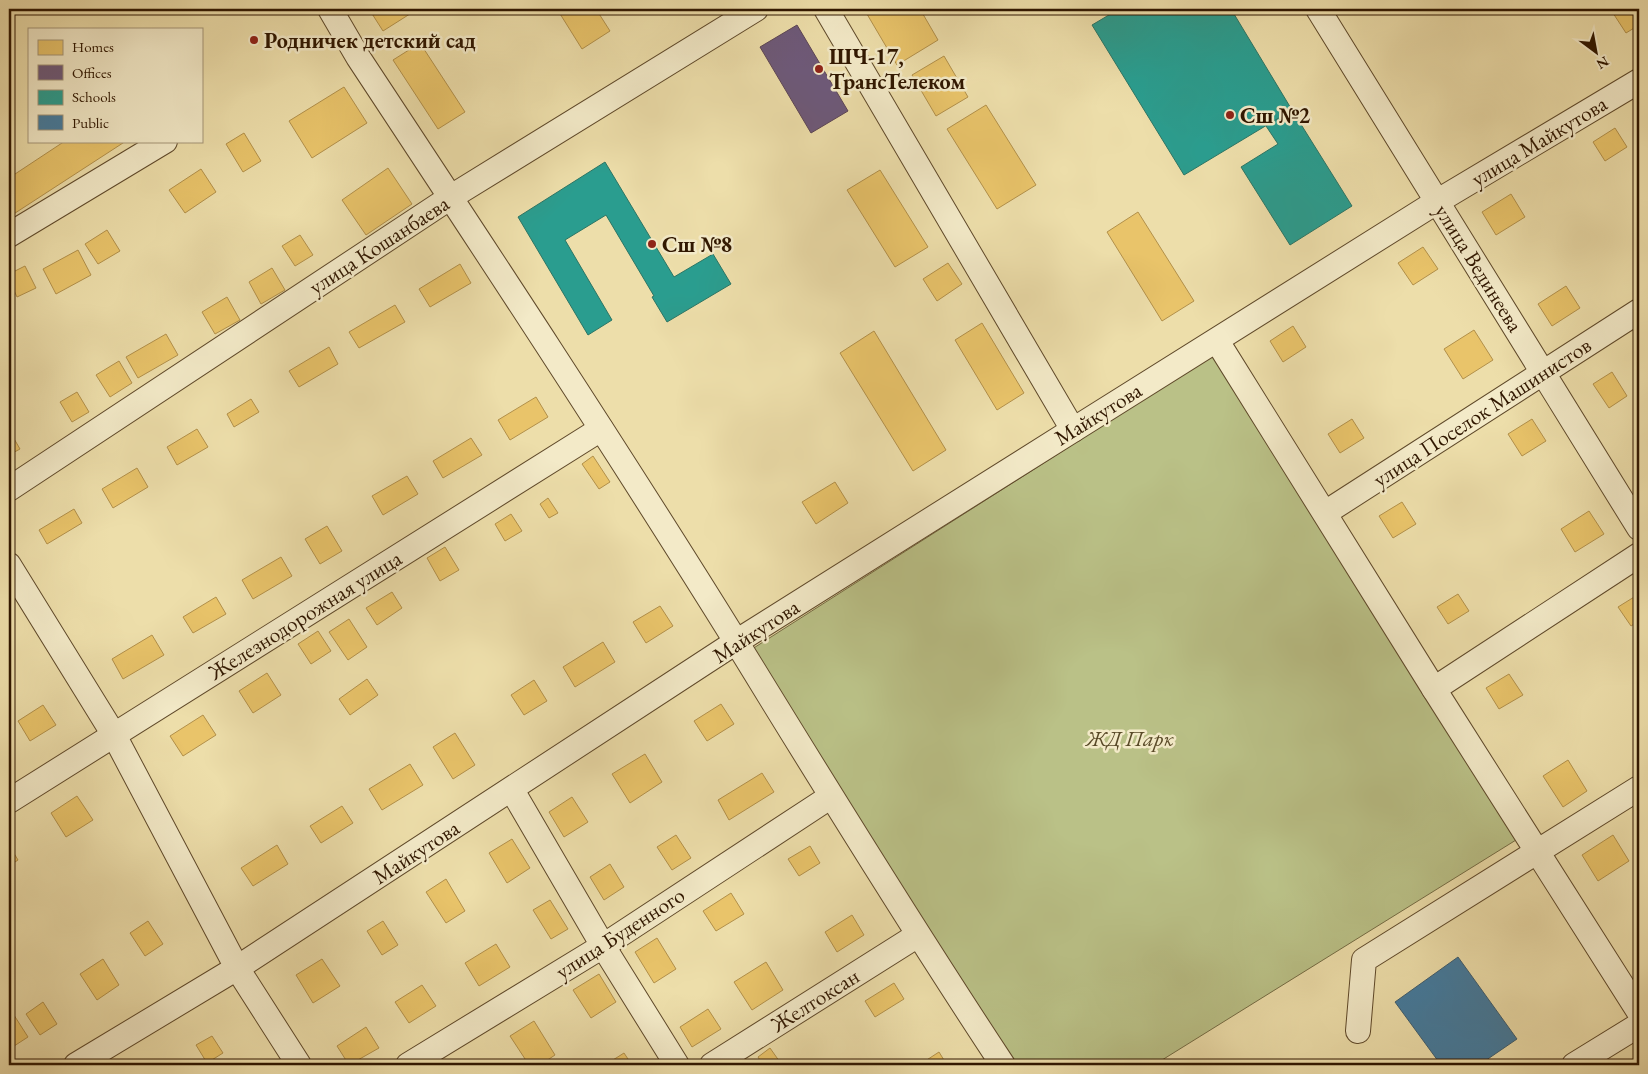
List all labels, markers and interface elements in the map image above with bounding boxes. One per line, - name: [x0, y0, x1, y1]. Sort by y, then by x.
- place label: Родничек детский сад: [264, 26, 476, 55]
- legend: [28, 28, 202, 142]
- north arrow: [1570, 28, 1620, 78]
- marker: Родничек детский сад: [248, 34, 260, 46]
- text: Homes: [72, 37, 114, 56]
- place label: ШЧ-17, ТрансТелеком: [829, 42, 966, 96]
- text: N: [1593, 52, 1612, 74]
- text: Offices: [72, 63, 112, 82]
- marker: ШЧ-17, ТрансТелеком: [813, 63, 825, 75]
- text: Schools: [72, 87, 116, 106]
- street label: улица Майкутова: [1466, 89, 1613, 193]
- place label: Сш №2: [1240, 101, 1310, 130]
- marker: Сш №2: [1224, 109, 1236, 121]
- text: Public: [72, 113, 109, 132]
- street label: улица Кошанбаева: [303, 189, 455, 301]
- street label: улица Вединеева: [1428, 199, 1530, 338]
- place label: Сш №8: [662, 230, 732, 259]
- marker: Сш №8: [646, 238, 658, 250]
- street label: улица Поселок Машинистов: [1367, 330, 1597, 494]
- street label: Майкутова: [1049, 376, 1147, 452]
- street label: Железнодорожная улица: [202, 543, 407, 687]
- street label: Майкутова: [707, 592, 805, 670]
- park label: ЖД Парк: [1084, 724, 1174, 753]
- street label: Майкутова: [367, 813, 465, 891]
- street label: улица Буденного: [550, 880, 690, 986]
- street label: Желтоксан: [764, 961, 865, 1039]

